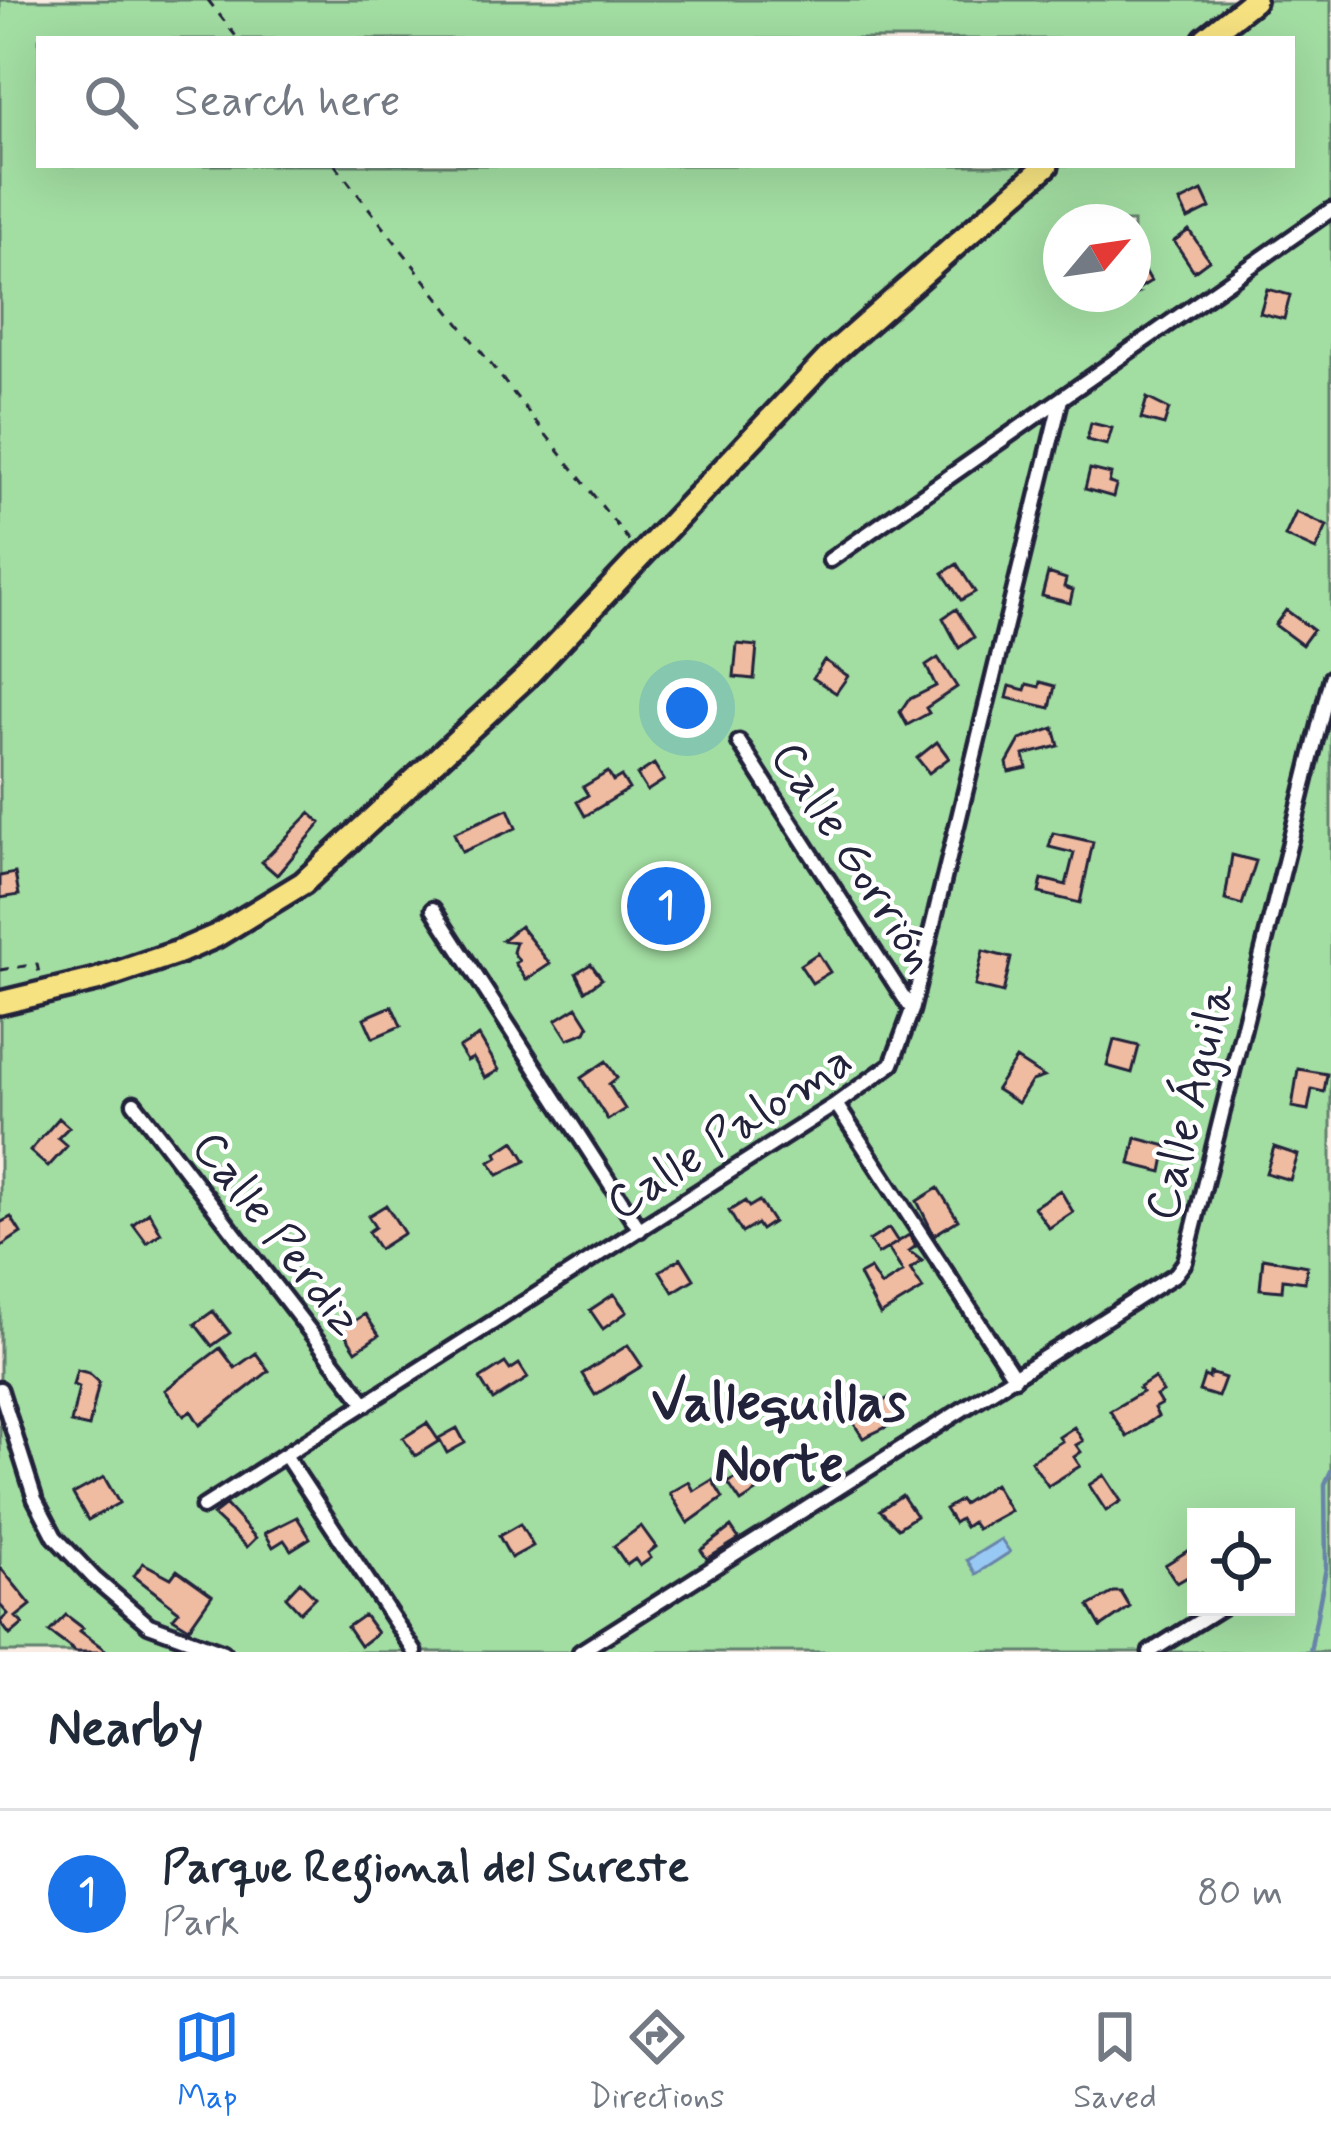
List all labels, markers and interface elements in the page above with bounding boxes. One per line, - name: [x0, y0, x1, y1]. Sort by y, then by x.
- search box: [36, 36, 1295, 168]
- icon: search: [78, 69, 144, 135]
- text: Search here: [174, 73, 401, 132]
- north arrow: [1043, 204, 1151, 312]
- your location: [657, 678, 717, 738]
- street label: Calle Gorrión: [755, 730, 951, 986]
- pin: 1: [627, 861, 705, 951]
- street label: Calle Águila: [1131, 976, 1251, 1227]
- street label: Calle Paloma: [595, 1030, 865, 1236]
- street label: Calle Perdiz: [176, 1119, 376, 1350]
- district label: Vallequillas Norte: [651, 1369, 907, 1502]
- map controls: [1187, 1508, 1295, 1616]
- button: locate: [1187, 1508, 1295, 1616]
- text: Nearby: [48, 1697, 203, 1763]
- text: Parque Regional del Sureste: [162, 1839, 689, 1898]
- text: 1: [78, 1868, 96, 1919]
- text: 80 m: [1197, 1868, 1283, 1919]
- text: Park: [162, 1898, 240, 1949]
- tab: Map: [174, 2004, 240, 2120]
- tab: Directions: [589, 2004, 725, 2120]
- tab: Saved: [1073, 2004, 1157, 2120]

